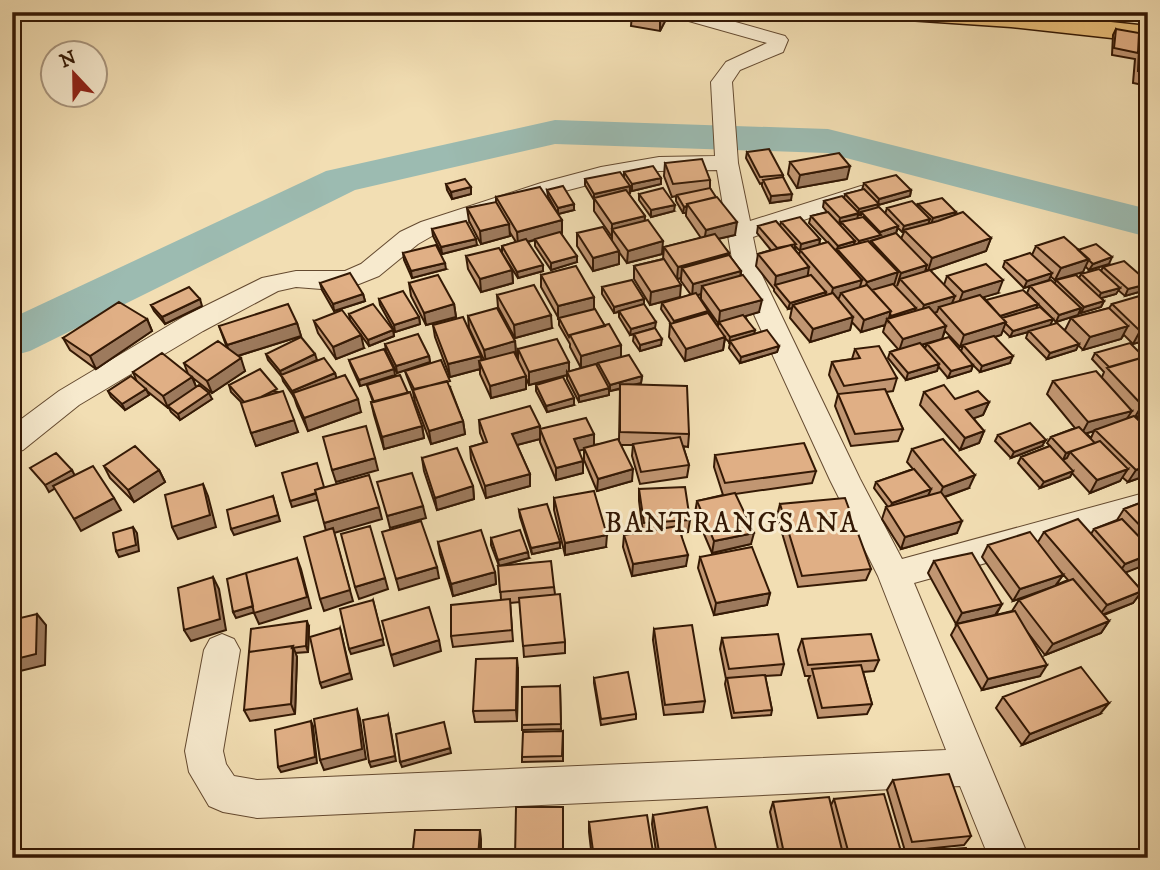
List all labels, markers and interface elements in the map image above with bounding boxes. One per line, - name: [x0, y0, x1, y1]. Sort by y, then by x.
- north arrow: [38, 38, 108, 108]
- text: N: [57, 46, 80, 73]
- district label: BANTRANGSANA: [604, 506, 860, 541]

